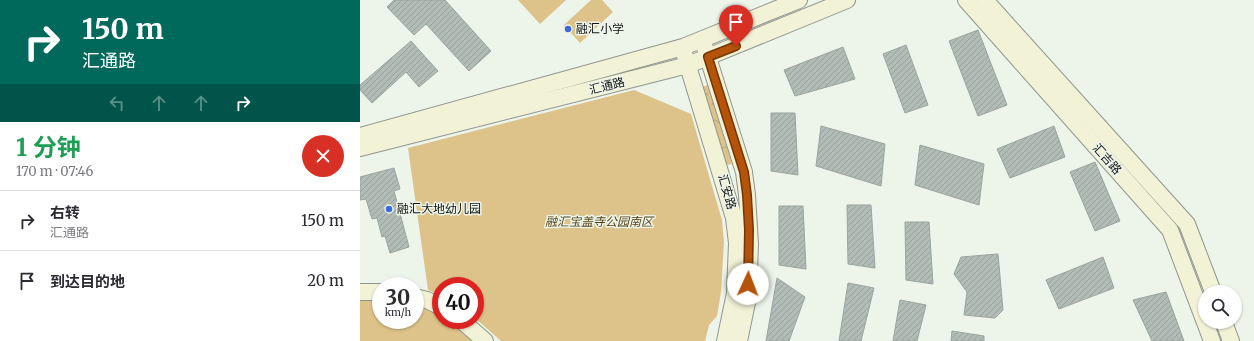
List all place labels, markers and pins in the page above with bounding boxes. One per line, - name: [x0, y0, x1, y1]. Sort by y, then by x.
- pin: [719, 5, 753, 46]
- place label: 融汇小学: [576, 21, 624, 36]
- marker: 融汇小学: [563, 24, 573, 34]
- place label: 融汇大地幼儿园: [397, 201, 481, 216]
- marker: 融汇大地幼儿园: [384, 204, 394, 214]

